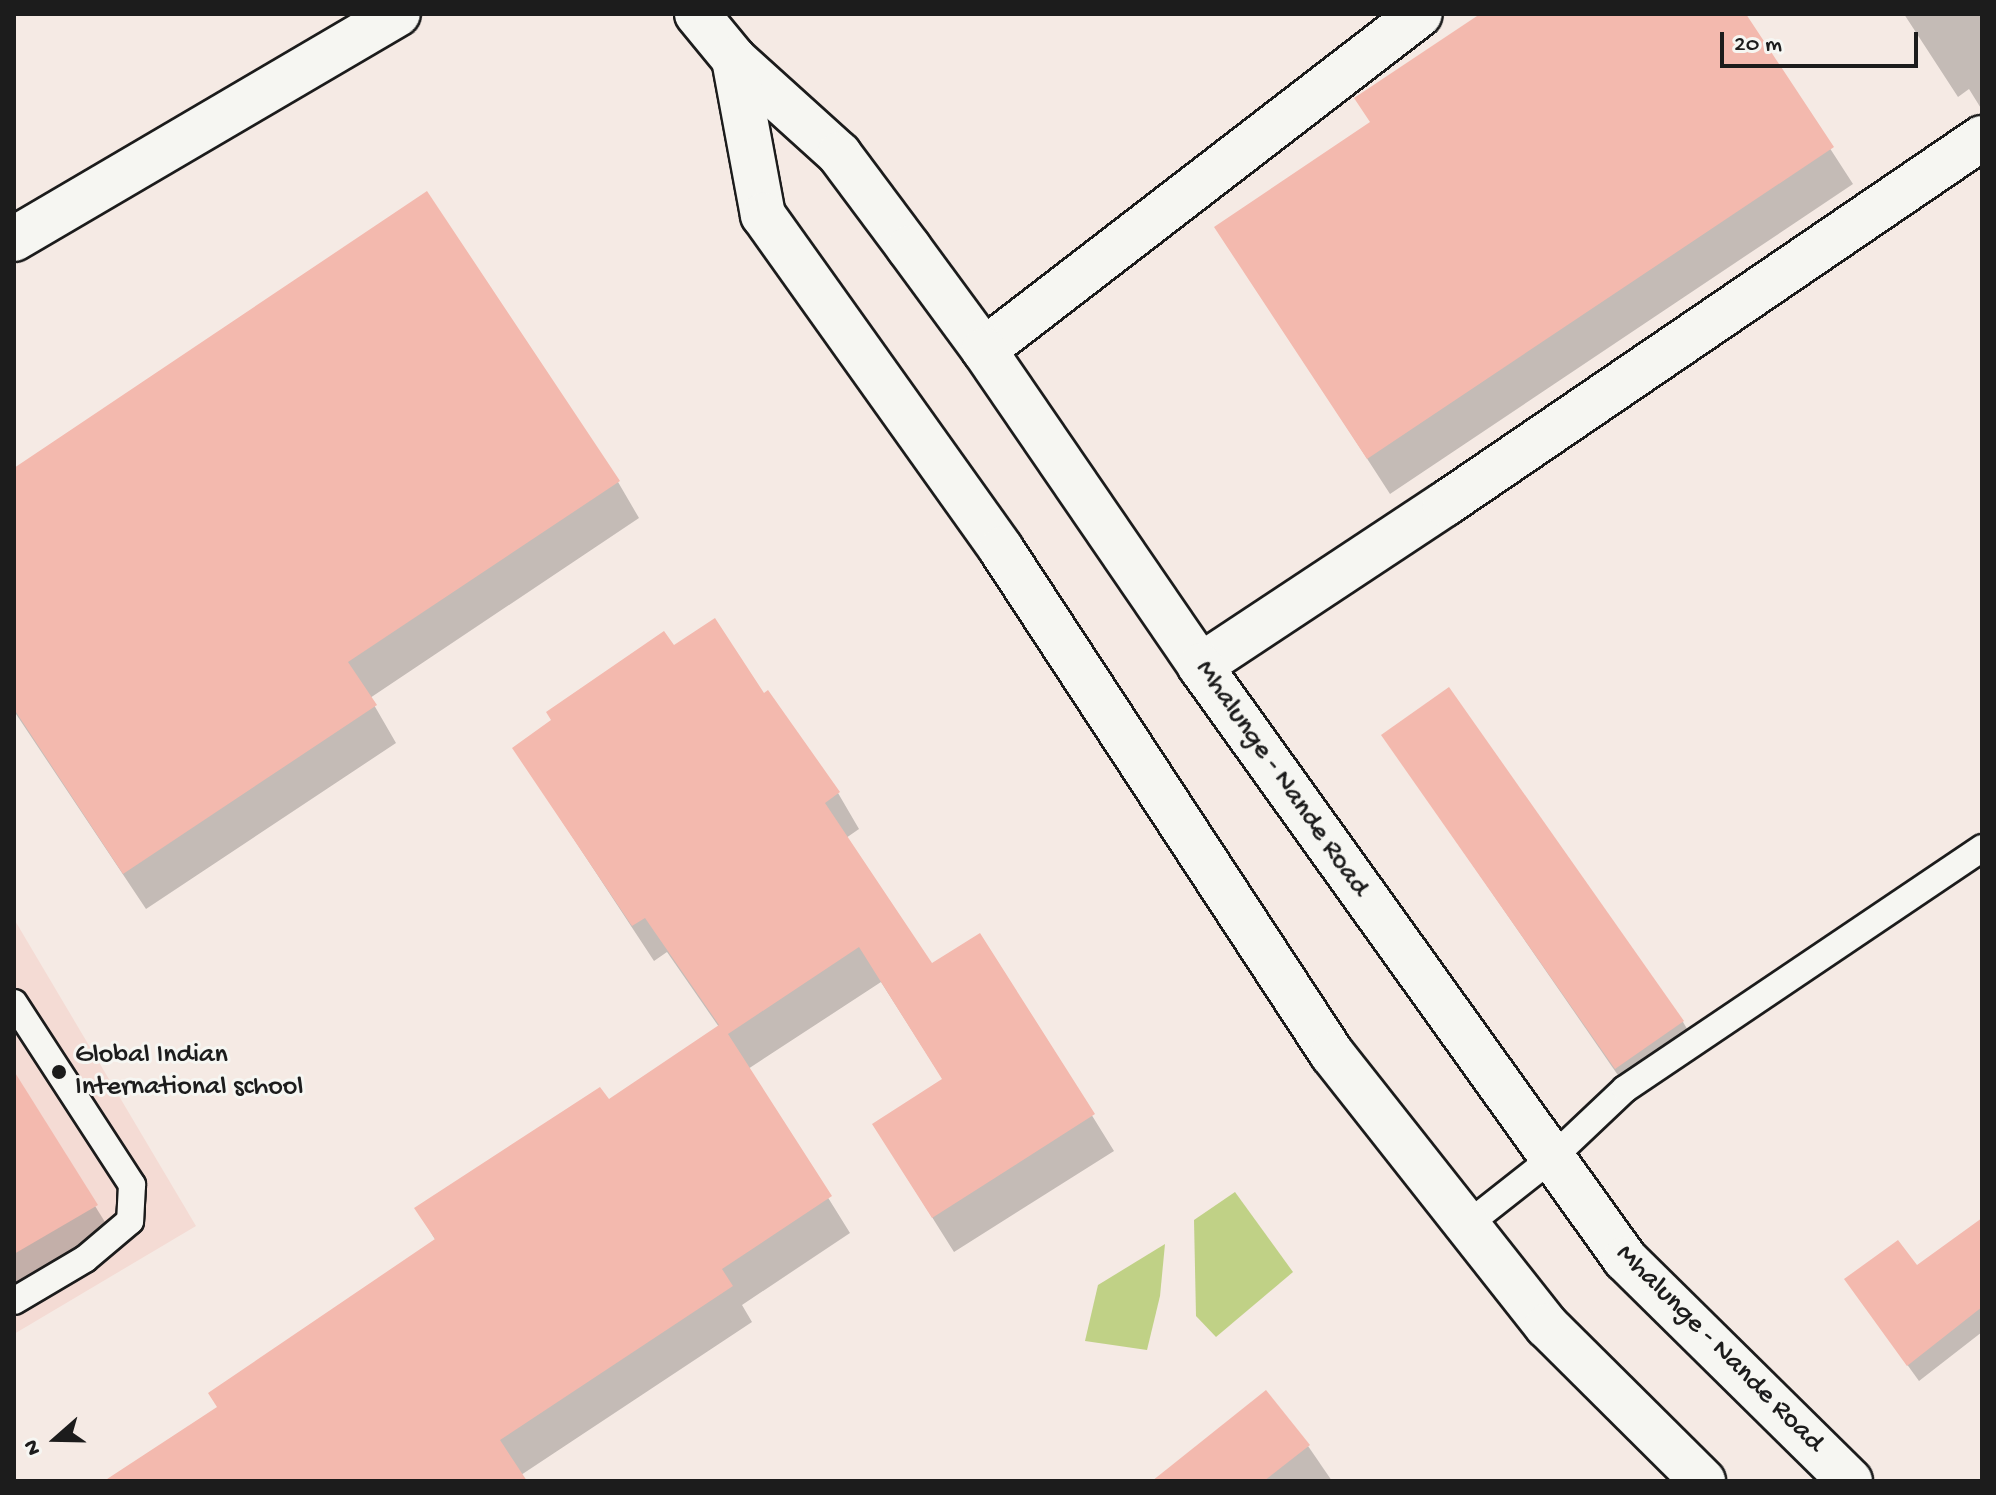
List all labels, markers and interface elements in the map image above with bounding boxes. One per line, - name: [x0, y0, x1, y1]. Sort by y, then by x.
- scale bar: [1724, 16, 1922, 66]
- text: 20 m: [1734, 31, 1782, 60]
- street label: Mhalunge - Nande Road: [1187, 654, 1375, 904]
- place label: Global Indian International school: [75, 1039, 303, 1105]
- marker: Global Indian International school: [50, 1063, 68, 1081]
- street label: Mhalunge - Nande Road: [1608, 1238, 1830, 1460]
- north arrow: [16, 1399, 96, 1479]
- text: N: [19, 1436, 48, 1458]

